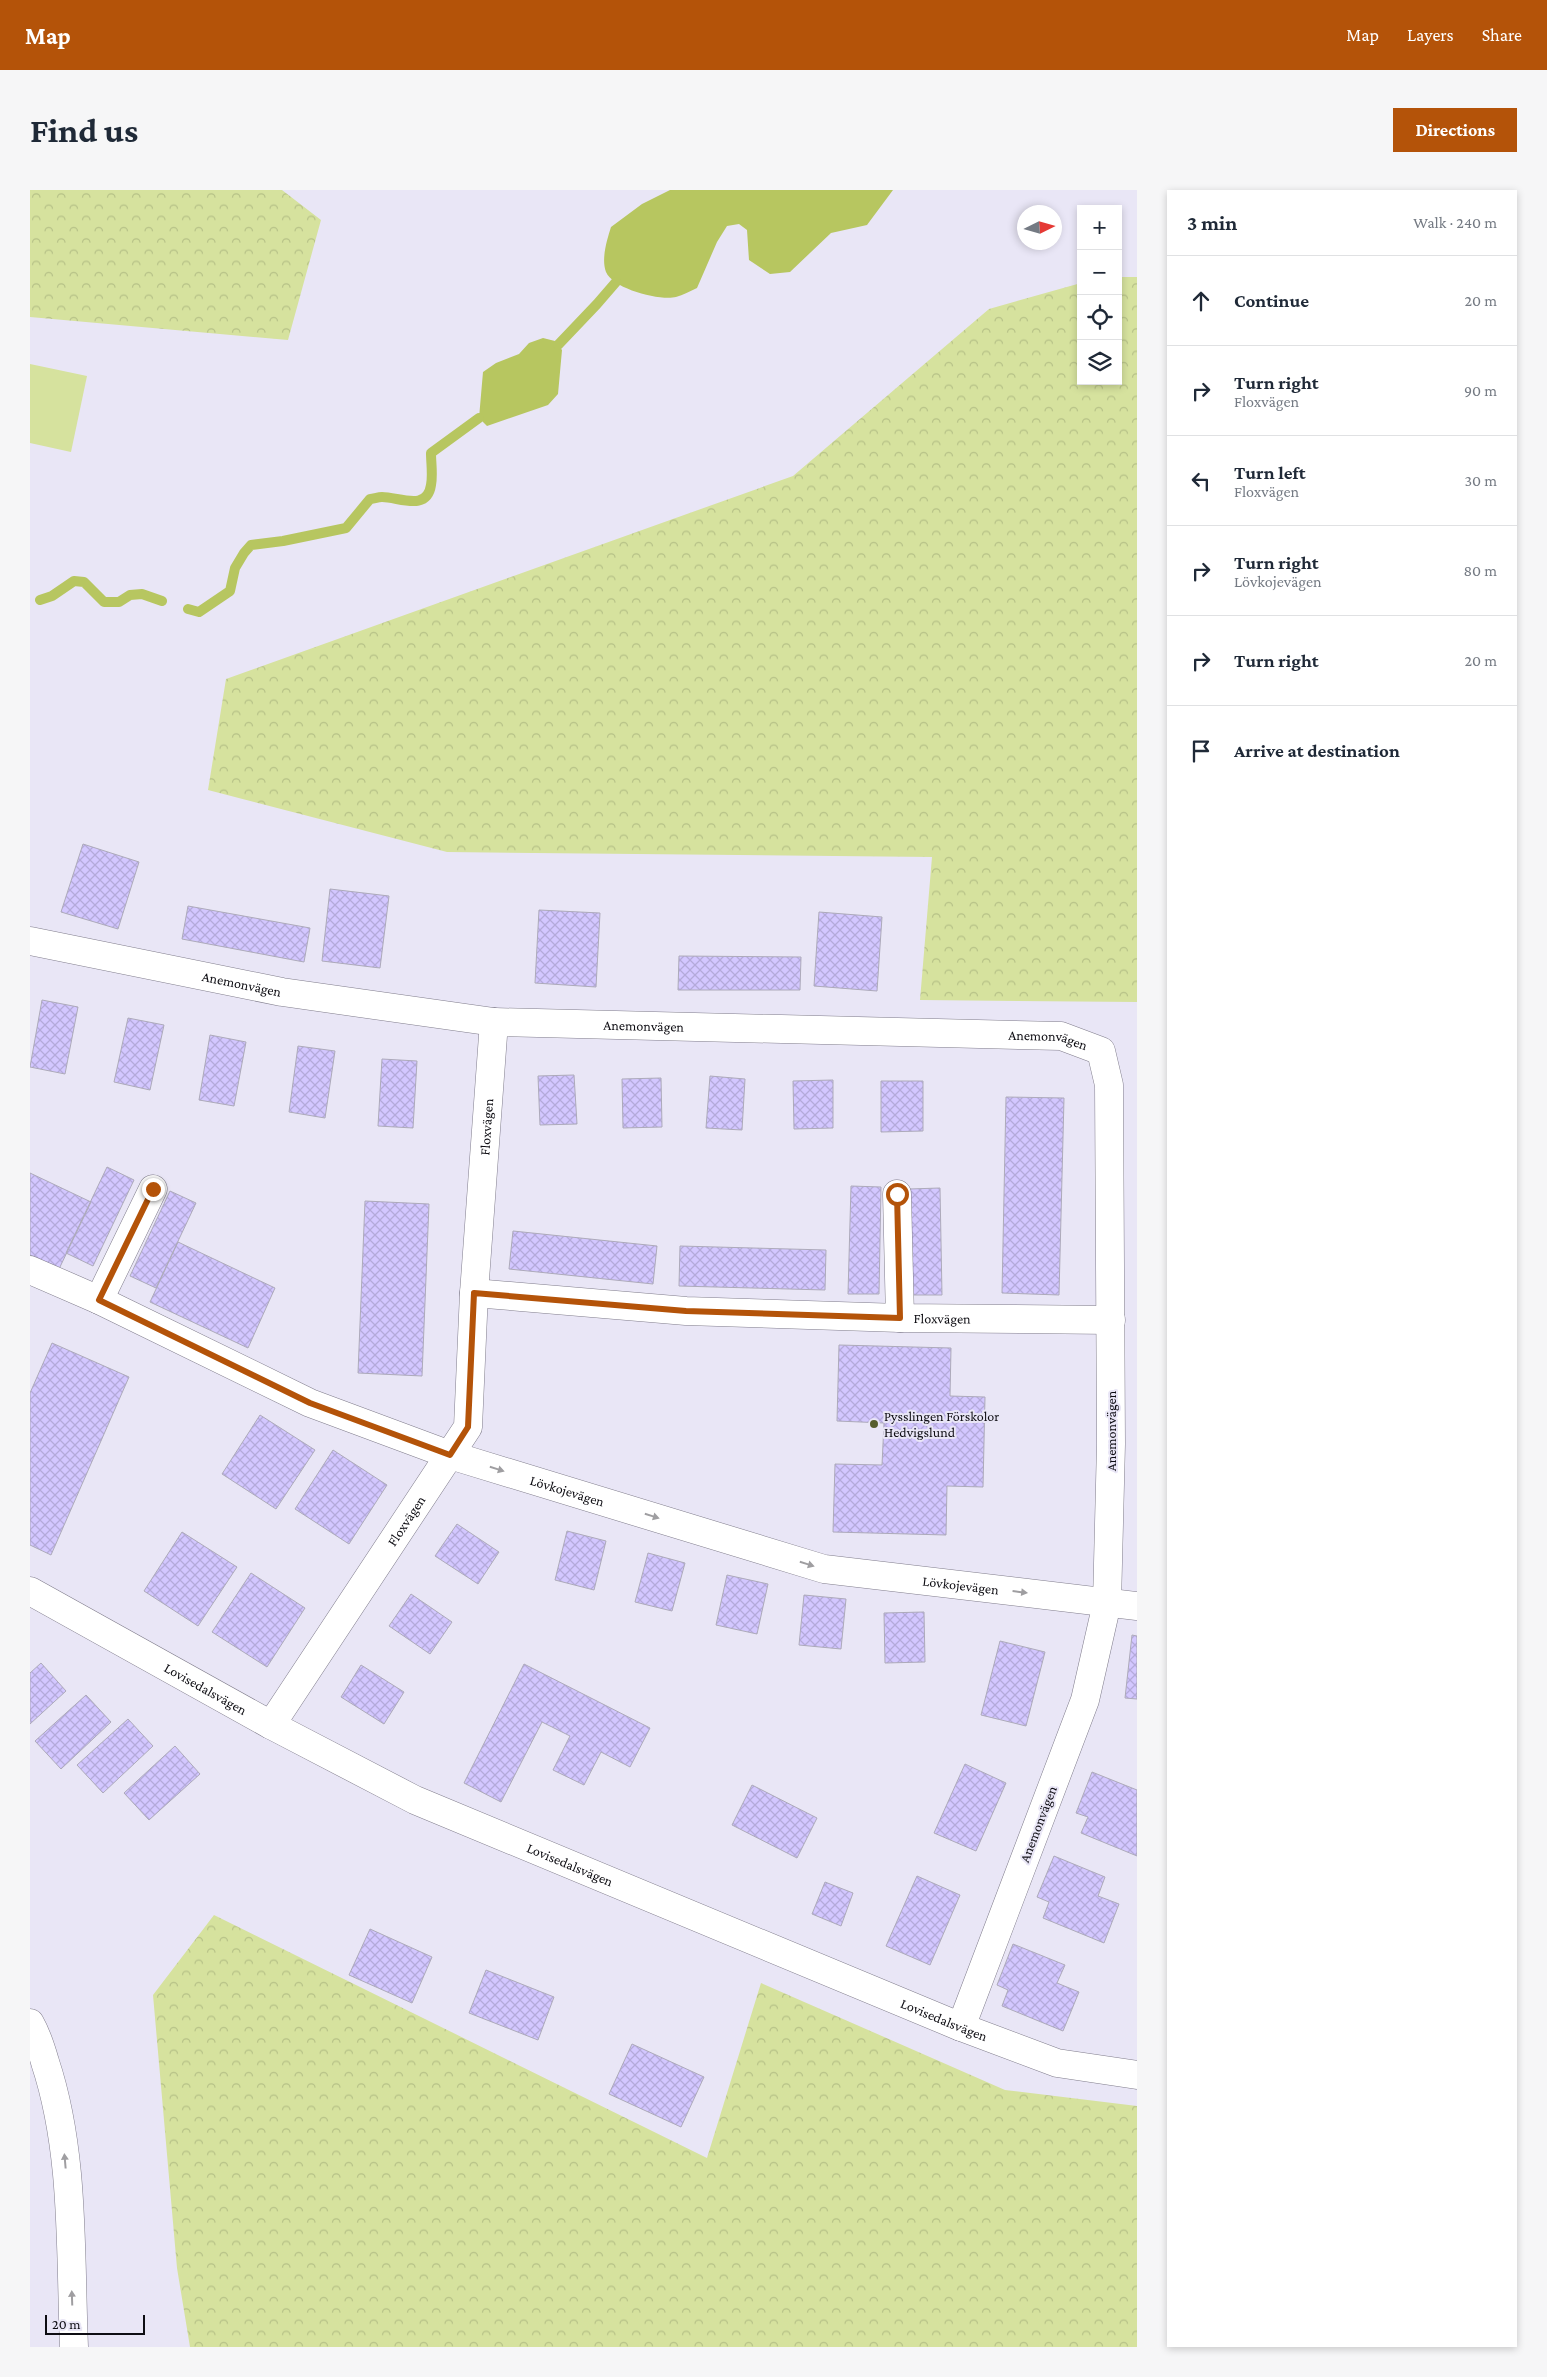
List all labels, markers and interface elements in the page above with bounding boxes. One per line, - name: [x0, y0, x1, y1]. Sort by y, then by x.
- text: Map: [25, 22, 71, 49]
- text: Map: [1346, 25, 1379, 45]
- text: Layers: [1407, 25, 1454, 45]
- text: Share: [1482, 25, 1522, 45]
- button: Directions: [1393, 108, 1517, 152]
- text: Find us: [30, 111, 138, 150]
- north arrow: [1017, 205, 1062, 250]
- map controls: [1077, 205, 1122, 385]
- button: +: [1077, 205, 1122, 250]
- text: 3 min: [1187, 211, 1237, 235]
- text: Walk · 240 m: [1413, 214, 1497, 231]
- button: −: [1077, 250, 1122, 295]
- icon: ahead: [1187, 287, 1215, 315]
- text: Continue: [1234, 290, 1309, 311]
- text: 20 m: [1464, 292, 1497, 309]
- button: locate: [1077, 295, 1122, 340]
- button: layers: [1077, 340, 1122, 385]
- text: Turn right: [1234, 372, 1319, 393]
- icon: right: [1187, 377, 1215, 405]
- text: 90 m: [1464, 382, 1497, 399]
- text: Floxvägen: [1234, 393, 1299, 410]
- text: Turn left: [1234, 462, 1306, 483]
- icon: left: [1187, 467, 1215, 495]
- text: 30 m: [1465, 472, 1497, 489]
- text: Floxvägen: [1234, 483, 1299, 500]
- text: Turn right: [1234, 552, 1319, 573]
- icon: right: [1187, 557, 1215, 585]
- text: 80 m: [1463, 562, 1497, 579]
- text: Lövkojevägen: [1234, 573, 1322, 590]
- icon: right: [1187, 647, 1215, 675]
- text: Turn right: [1234, 650, 1319, 671]
- text: 20 m: [1464, 652, 1497, 669]
- icon: arrive: [1187, 737, 1215, 765]
- text: Arrive at destination: [1234, 740, 1400, 761]
- street label: Anemonvägen: [201, 968, 283, 1000]
- street label: Anemonvägen: [603, 1017, 685, 1035]
- street label: Anemonvägen: [1008, 1027, 1090, 1053]
- street label: Floxvägen: [476, 1097, 496, 1156]
- route end: [142, 1178, 165, 1201]
- route start: [886, 1183, 909, 1206]
- street label: Floxvägen: [914, 1310, 971, 1327]
- street label: Anemonvägen: [1103, 1390, 1119, 1471]
- place label: Pysslingen Förskolor Hedvigslund: [884, 1408, 999, 1440]
- marker: Pysslingen Förskolor Hedvigslund: [868, 1418, 880, 1430]
- one-way arrow: [489, 1465, 504, 1473]
- street label: Lövkojevägen: [528, 1472, 607, 1510]
- street label: Floxvägen: [384, 1492, 429, 1549]
- one-way arrow: [645, 1513, 660, 1521]
- one-way arrow: [800, 1561, 815, 1568]
- street label: Lövkojevägen: [922, 1573, 1000, 1598]
- one-way arrow: [1012, 1588, 1028, 1596]
- street label: Lovisedalsvägen: [162, 1659, 250, 1718]
- street label: Anemonvägen: [1016, 1783, 1060, 1864]
- street label: Lovisedalsvägen: [525, 1839, 616, 1890]
- street label: Lovisedalsvägen: [898, 1995, 990, 2044]
- one-way arrow: [61, 2153, 69, 2169]
- one-way arrow: [68, 2290, 76, 2306]
- scale bar: [45, 2312, 145, 2335]
- text: 20 m: [52, 2316, 80, 2332]

